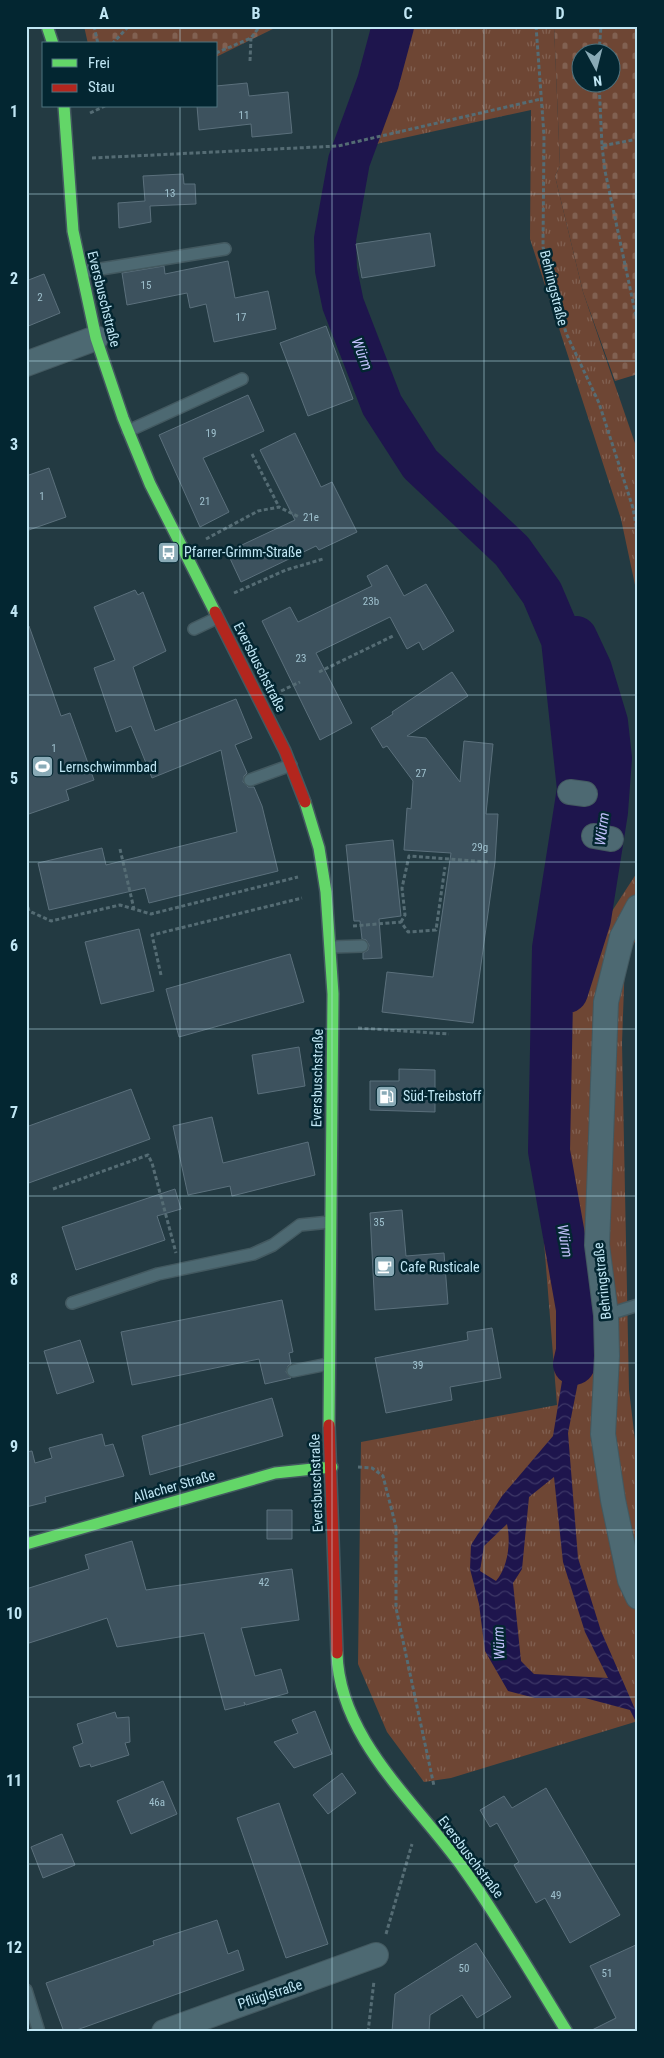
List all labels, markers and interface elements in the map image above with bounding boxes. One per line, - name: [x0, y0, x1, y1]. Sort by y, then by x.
- text: A: [99, 4, 109, 23]
- text: B: [252, 4, 261, 23]
- text: C: [403, 4, 413, 23]
- text: D: [555, 4, 565, 23]
- legend: [42, 42, 218, 108]
- north arrow: [572, 42, 622, 92]
- text: Frei: [88, 54, 110, 72]
- text: N: [592, 72, 603, 89]
- text: Stau: [88, 78, 115, 96]
- text: 1: [10, 102, 18, 121]
- house number: 11: [239, 109, 249, 122]
- house number: 13: [165, 187, 175, 200]
- street label: Eversbuschstraße: [84, 249, 124, 349]
- street label: Behringstraße: [537, 249, 571, 328]
- text: 2: [10, 269, 18, 288]
- house number: 15: [141, 279, 151, 292]
- house number: 2: [37, 291, 43, 304]
- house number: 17: [236, 311, 246, 324]
- water label: Würm: [348, 335, 376, 373]
- house number: 19: [206, 427, 216, 440]
- text: 3: [10, 435, 18, 454]
- house number: 1: [39, 490, 45, 503]
- house number: 21: [200, 495, 210, 508]
- house number: 21e: [303, 511, 319, 524]
- bus stop icon: Pfarrer-Grimm-Straße: [156, 540, 180, 564]
- place label: Pfarrer-Grimm-Straße: [184, 544, 302, 560]
- house number: 23b: [363, 595, 379, 608]
- text: 4: [10, 602, 18, 621]
- street label: Eversbuschstraße: [231, 620, 290, 715]
- house number: 23: [296, 652, 306, 665]
- house number: 1: [51, 742, 57, 755]
- sports icon: Lernschwimmbad: [31, 755, 55, 779]
- place label: Lernschwimmbad: [59, 759, 157, 775]
- house number: 27: [416, 767, 426, 780]
- text: 5: [10, 769, 18, 788]
- water label: Würm: [591, 811, 613, 847]
- house number: 29g: [472, 841, 488, 854]
- text: 6: [10, 936, 18, 955]
- street label: Eversbuschstraße: [308, 1028, 326, 1127]
- fuel station icon: Süd-Treibstoff: [375, 1084, 399, 1108]
- place label: Süd-Treibstoff: [403, 1088, 482, 1104]
- text: 7: [10, 1103, 18, 1122]
- house number: 35: [374, 1216, 384, 1229]
- water label: Würm: [553, 1223, 577, 1259]
- street label: Behringstraße: [590, 1241, 614, 1320]
- cafe icon: Cafe Rusticale: [372, 1255, 396, 1279]
- place label: Cafe Rusticale: [400, 1259, 480, 1275]
- text: 8: [10, 1270, 18, 1289]
- house number: 39: [413, 1359, 423, 1372]
- street label: Eversbuschstraße: [306, 1433, 326, 1532]
- text: 9: [10, 1437, 18, 1456]
- street label: Allacher Straße: [131, 1467, 217, 1505]
- house number: 42: [259, 1576, 269, 1589]
- text: 10: [6, 1604, 22, 1623]
- water label: Würm: [489, 1626, 509, 1660]
- text: 11: [6, 1771, 22, 1790]
- house number: 46a: [149, 1796, 165, 1809]
- street label: Eversbuschstraße: [435, 1813, 507, 1901]
- house number: 49: [551, 1889, 561, 1902]
- text: 12: [6, 1938, 22, 1957]
- house number: 50: [459, 1962, 469, 1975]
- house number: 51: [602, 1967, 612, 1980]
- street label: Pflüglstraße: [236, 1976, 305, 2012]

